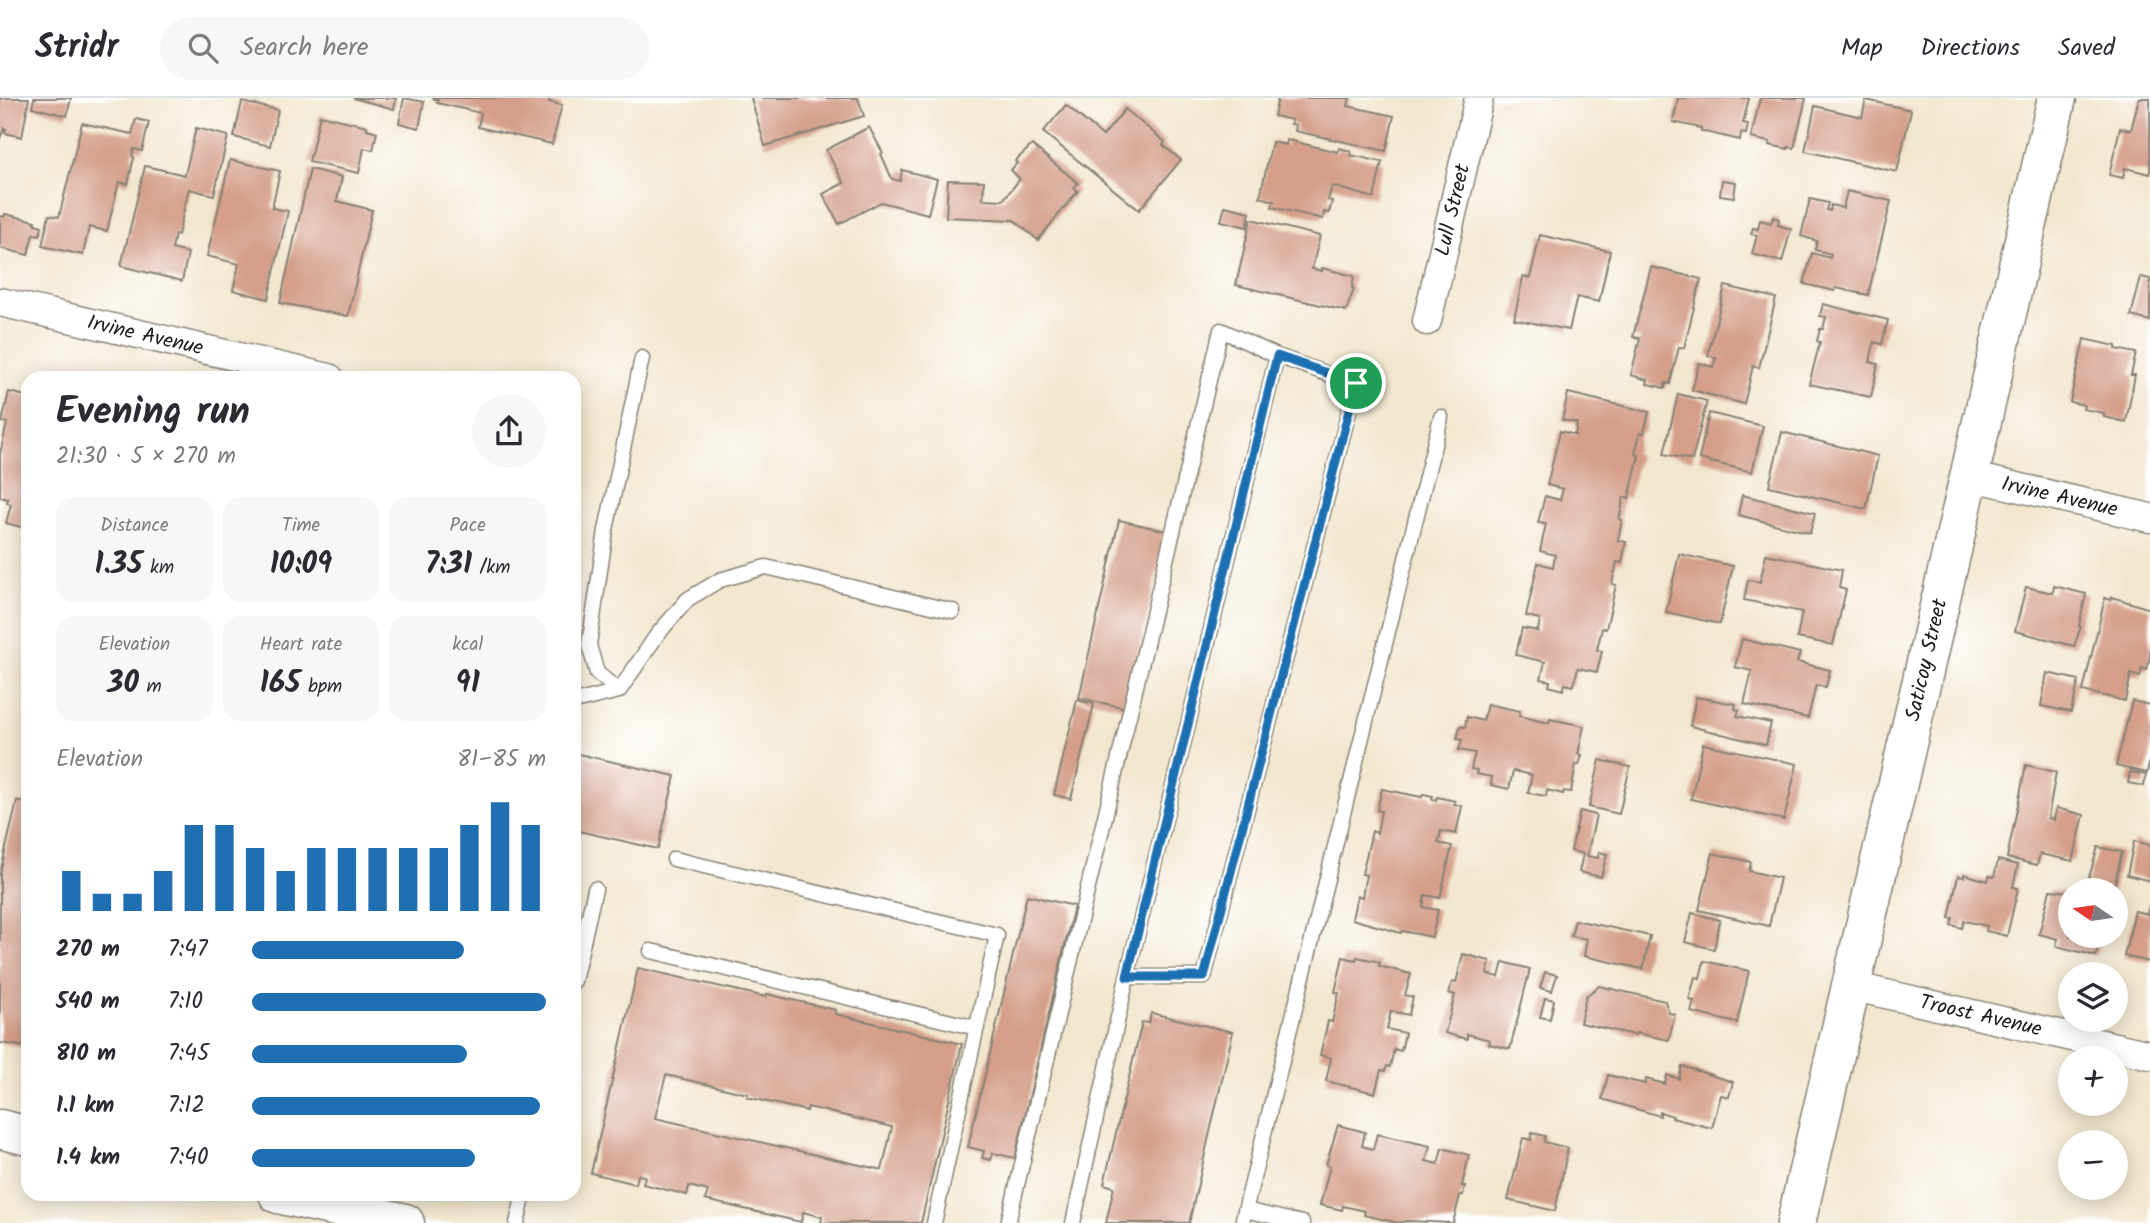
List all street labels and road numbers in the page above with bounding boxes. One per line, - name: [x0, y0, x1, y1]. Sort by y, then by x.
- street label: Lull Street: [1426, 160, 1480, 259]
- street label: Irvine Avenue: [84, 306, 207, 365]
- street label: Irvine Avenue: [1998, 468, 2121, 527]
- street label: Saticoy Street: [1896, 595, 1957, 724]
- street label: Troost Avenue: [1916, 986, 2046, 1046]

